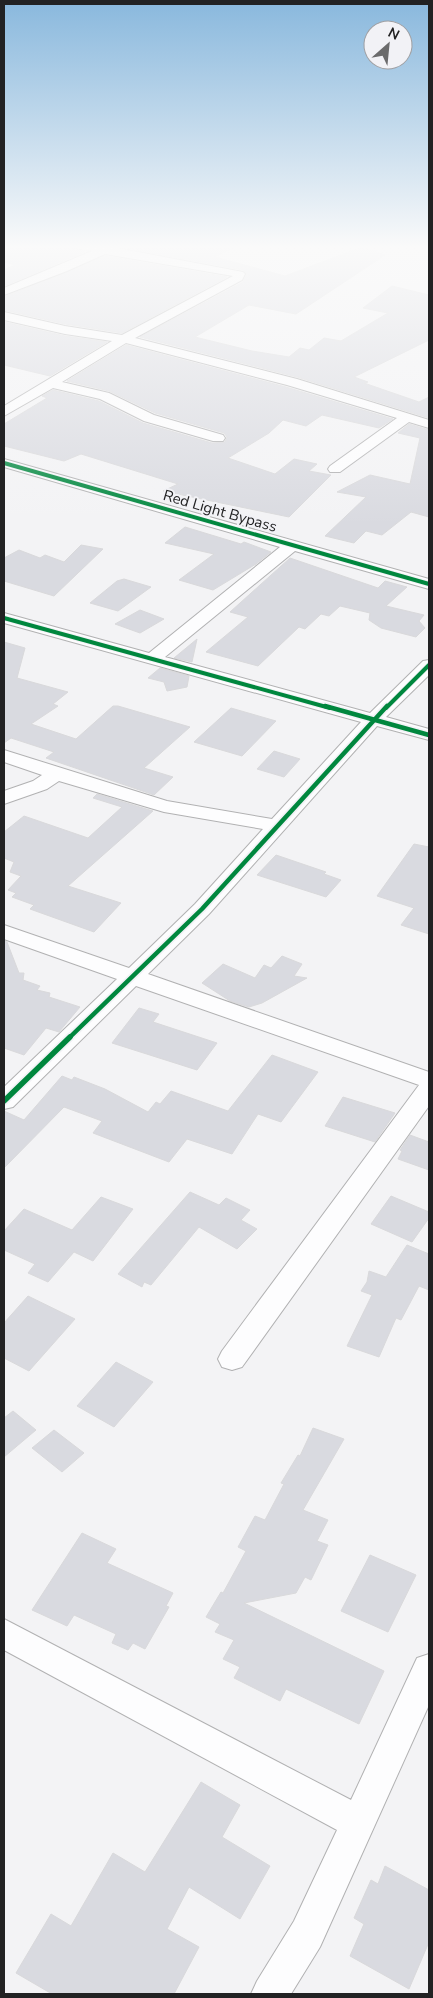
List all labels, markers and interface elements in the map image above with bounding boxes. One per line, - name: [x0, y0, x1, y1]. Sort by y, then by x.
- north arrow: [363, 20, 413, 70]
- text: N: [385, 23, 403, 45]
- street label: Red Light Bypass: [161, 485, 279, 537]

